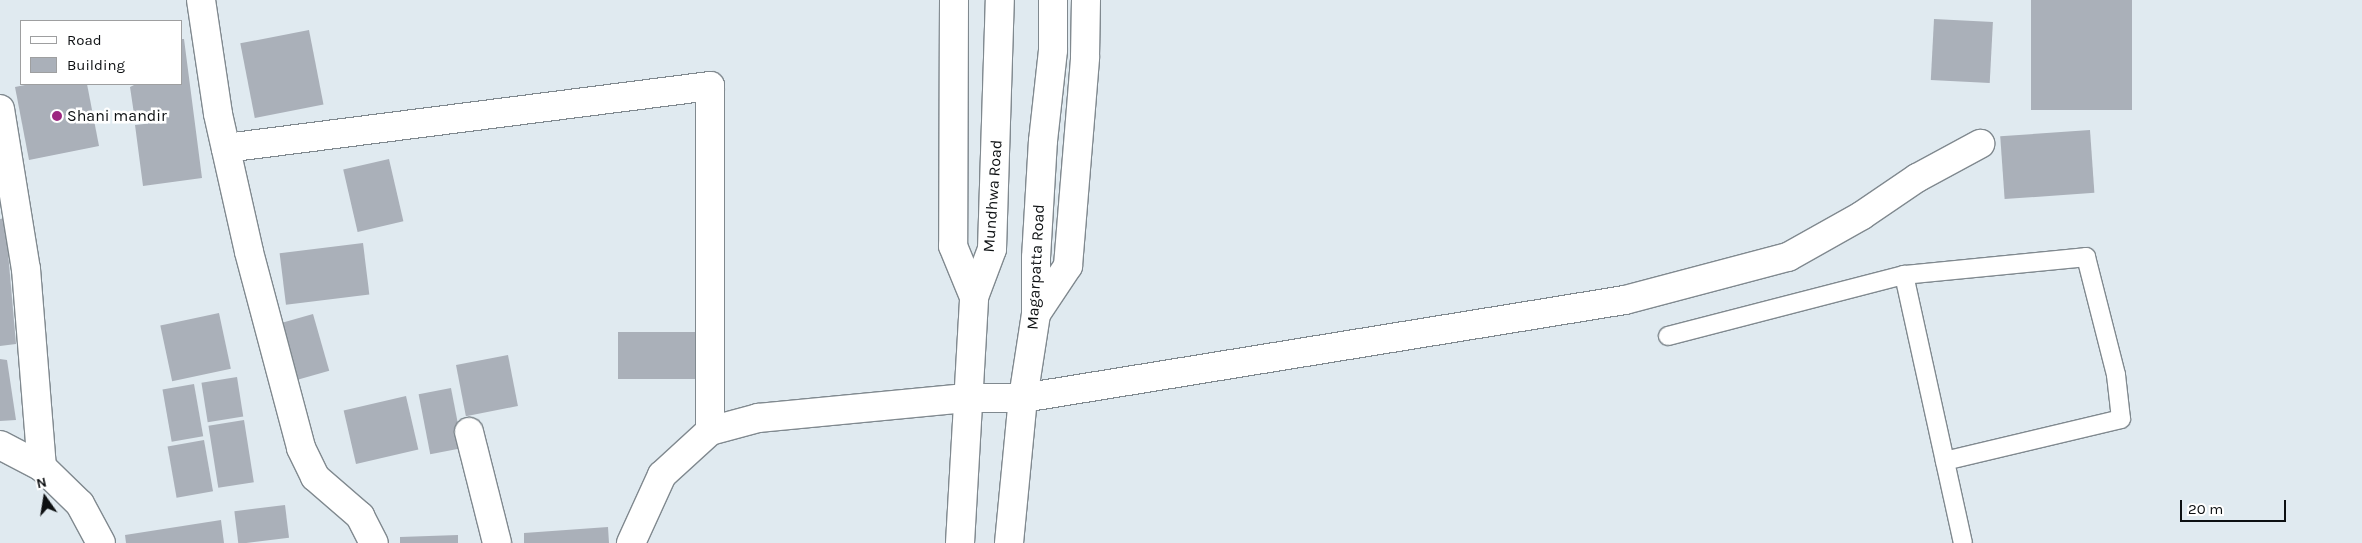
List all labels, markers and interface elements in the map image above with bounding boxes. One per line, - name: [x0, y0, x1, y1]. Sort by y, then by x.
- legend: [20, 20, 182, 85]
- text: Road: [67, 31, 102, 49]
- text: Building: [67, 56, 125, 74]
- place label: Shani mandir: [67, 106, 167, 126]
- marker: Shani mandir: [51, 110, 63, 122]
- street label: Mundhwa Road: [979, 139, 1007, 253]
- street label: Magarpatta Road: [1023, 204, 1049, 330]
- north arrow: [20, 473, 70, 523]
- text: N: [35, 473, 48, 492]
- scale bar: [2182, 490, 2288, 522]
- text: 20 m: [2188, 500, 2223, 518]

